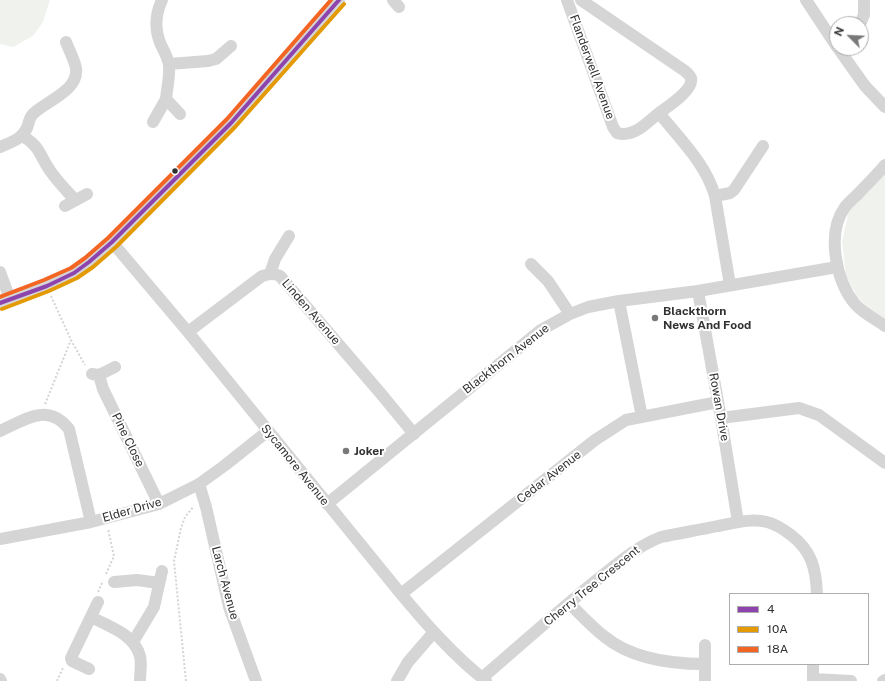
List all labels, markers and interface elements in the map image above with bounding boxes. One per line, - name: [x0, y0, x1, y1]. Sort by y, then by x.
- street label: Flanderwell Avenue: [566, 13, 618, 121]
- north arrow: [829, 16, 869, 56]
- text: N: [832, 25, 846, 38]
- unlabelled marker: [170, 166, 180, 176]
- street label: Linden Avenue: [279, 276, 343, 348]
- place label: Blackthorn News And Food: [663, 304, 751, 332]
- marker: Blackthorn News And Food: [650, 313, 660, 323]
- street label: Blackthorn Avenue: [460, 321, 552, 397]
- street label: Rowan Drive: [706, 372, 732, 442]
- street label: Pine Close: [109, 411, 147, 469]
- street label: Sycamore Avenue: [258, 422, 332, 508]
- place label: Joker: [354, 444, 384, 458]
- marker: Joker: [341, 446, 351, 456]
- street label: Cedar Avenue: [514, 447, 584, 507]
- street label: Elder Drive: [101, 495, 163, 525]
- street label: Cherry Tree Crescent: [541, 543, 643, 629]
- street label: Larch Avenue: [208, 545, 242, 621]
- legend: [729, 593, 869, 665]
- text: 4: [767, 602, 775, 616]
- text: 10A: [767, 622, 788, 636]
- text: 18A: [767, 642, 788, 656]

